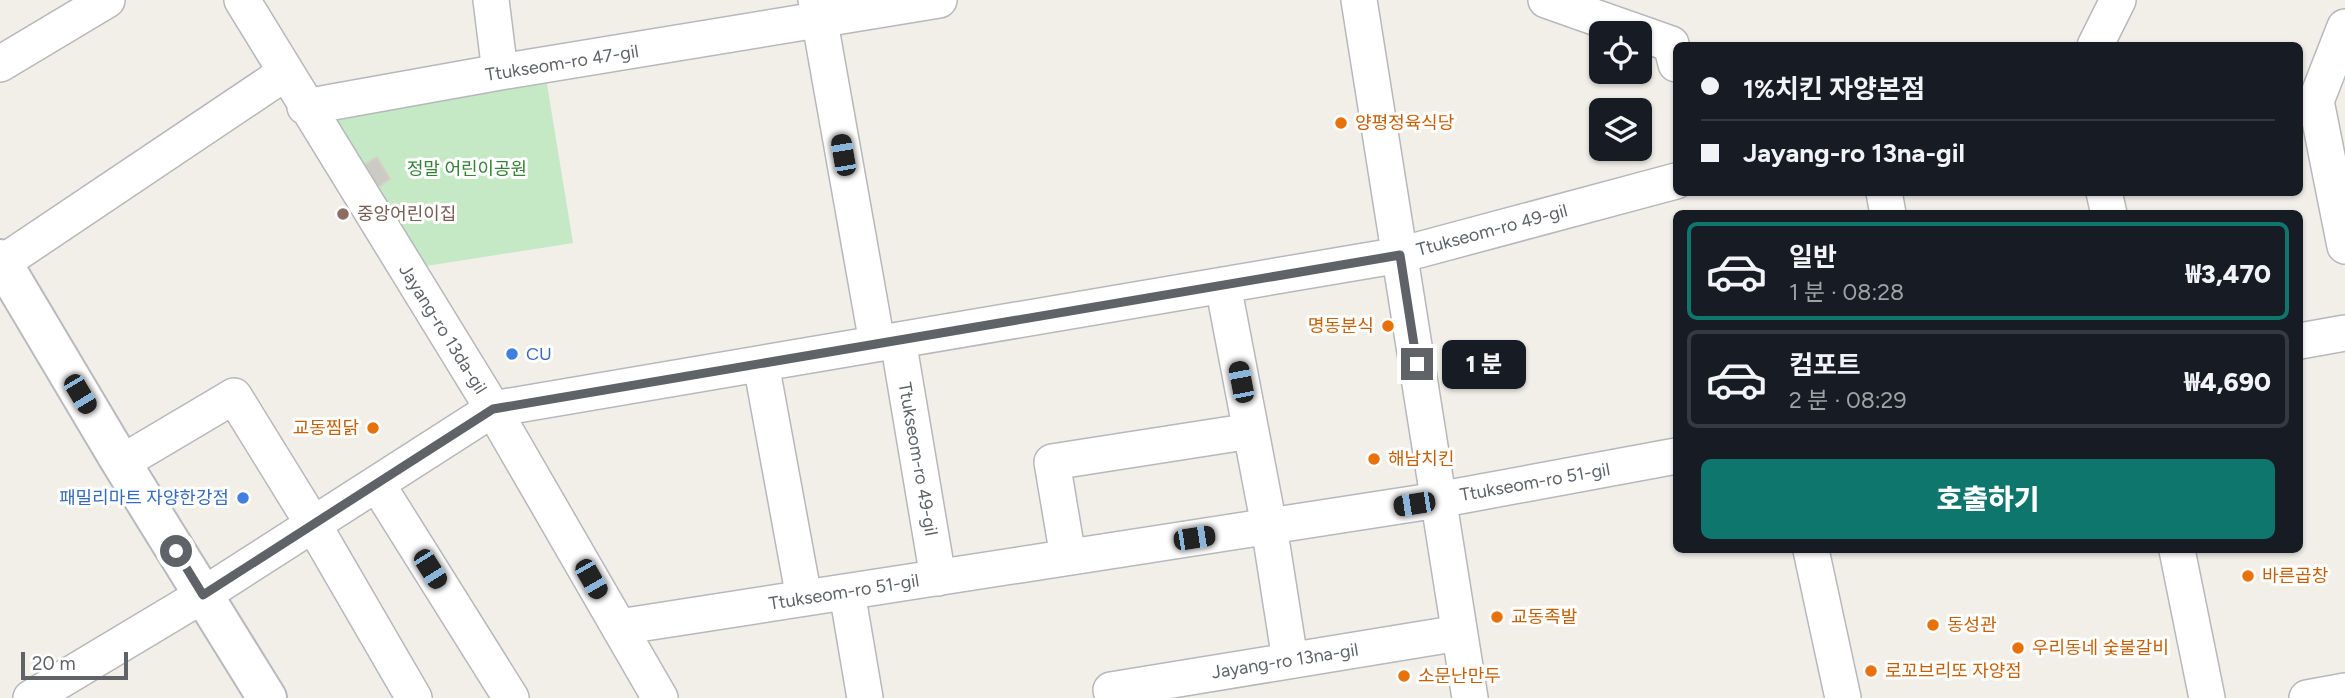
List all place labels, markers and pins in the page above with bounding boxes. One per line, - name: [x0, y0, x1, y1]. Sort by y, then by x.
- place label: 양평정육식당: [1355, 112, 1454, 134]
- marker: 양평정육식당: [1333, 115, 1349, 131]
- place label: 중앙어린이집: [357, 203, 456, 225]
- marker: 중앙어린이집: [335, 206, 351, 222]
- place label: 명동분식: [1308, 315, 1374, 337]
- marker: 명동분식: [1380, 318, 1396, 334]
- place label: CU: [526, 343, 552, 365]
- marker: CU: [504, 346, 520, 362]
- place label: 교동찜닭: [293, 417, 359, 439]
- marker: 교동찜닭: [365, 420, 381, 436]
- place label: 해남치킨: [1388, 448, 1454, 470]
- marker: 해남치킨: [1366, 451, 1382, 467]
- place label: 패밀리마트 자양한강점: [59, 487, 229, 509]
- marker: 패밀리마트 자양한강점: [235, 490, 251, 506]
- place label: 바른곱창: [2262, 565, 2328, 587]
- marker: 바른곱창: [2240, 568, 2256, 584]
- place label: 교동족발: [1511, 606, 1577, 628]
- marker: 교동족발: [1489, 609, 1505, 625]
- place label: 동성관: [1947, 614, 1997, 636]
- marker: 동성관: [1925, 617, 1941, 633]
- place label: 우리동네 숯불갈비: [2032, 637, 2169, 659]
- marker: 우리동네 숯불갈비: [2010, 640, 2026, 656]
- place label: 로꼬브리또 자양점: [1885, 660, 2022, 682]
- marker: 로꼬브리또 자양점: [1863, 663, 1879, 679]
- place label: 소문난만두: [1418, 665, 1501, 687]
- marker: 소문난만두: [1396, 668, 1412, 684]

